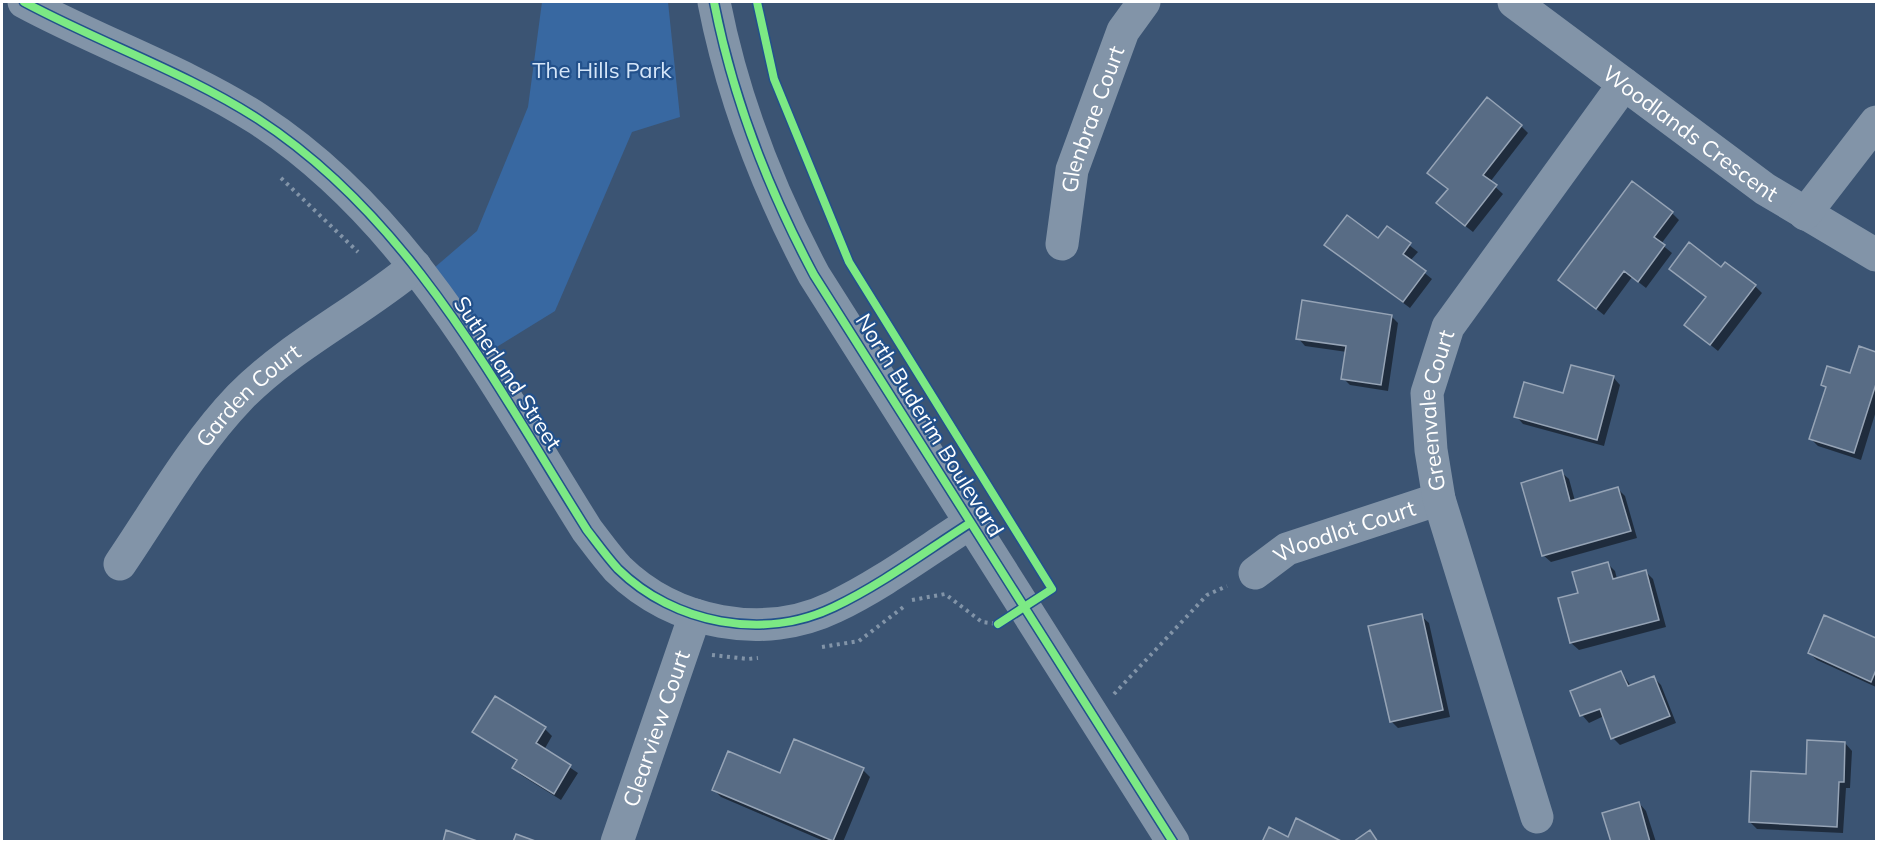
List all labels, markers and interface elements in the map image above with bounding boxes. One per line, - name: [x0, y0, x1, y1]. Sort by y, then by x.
- street label: Glenbrae Court: [1055, 42, 1130, 194]
- park label: The Hills Park: [532, 56, 672, 84]
- street label: Woodlands Crescent: [1597, 59, 1783, 208]
- street label: Sutherland Street: [448, 291, 568, 456]
- street label: North Buderim Boulevard: [850, 308, 1010, 542]
- street label: Greenvale Court: [1413, 326, 1460, 493]
- street label: Garden Court: [189, 337, 306, 452]
- street label: Woodlot Court: [1267, 494, 1419, 569]
- street label: Clearview Court: [616, 646, 696, 810]

